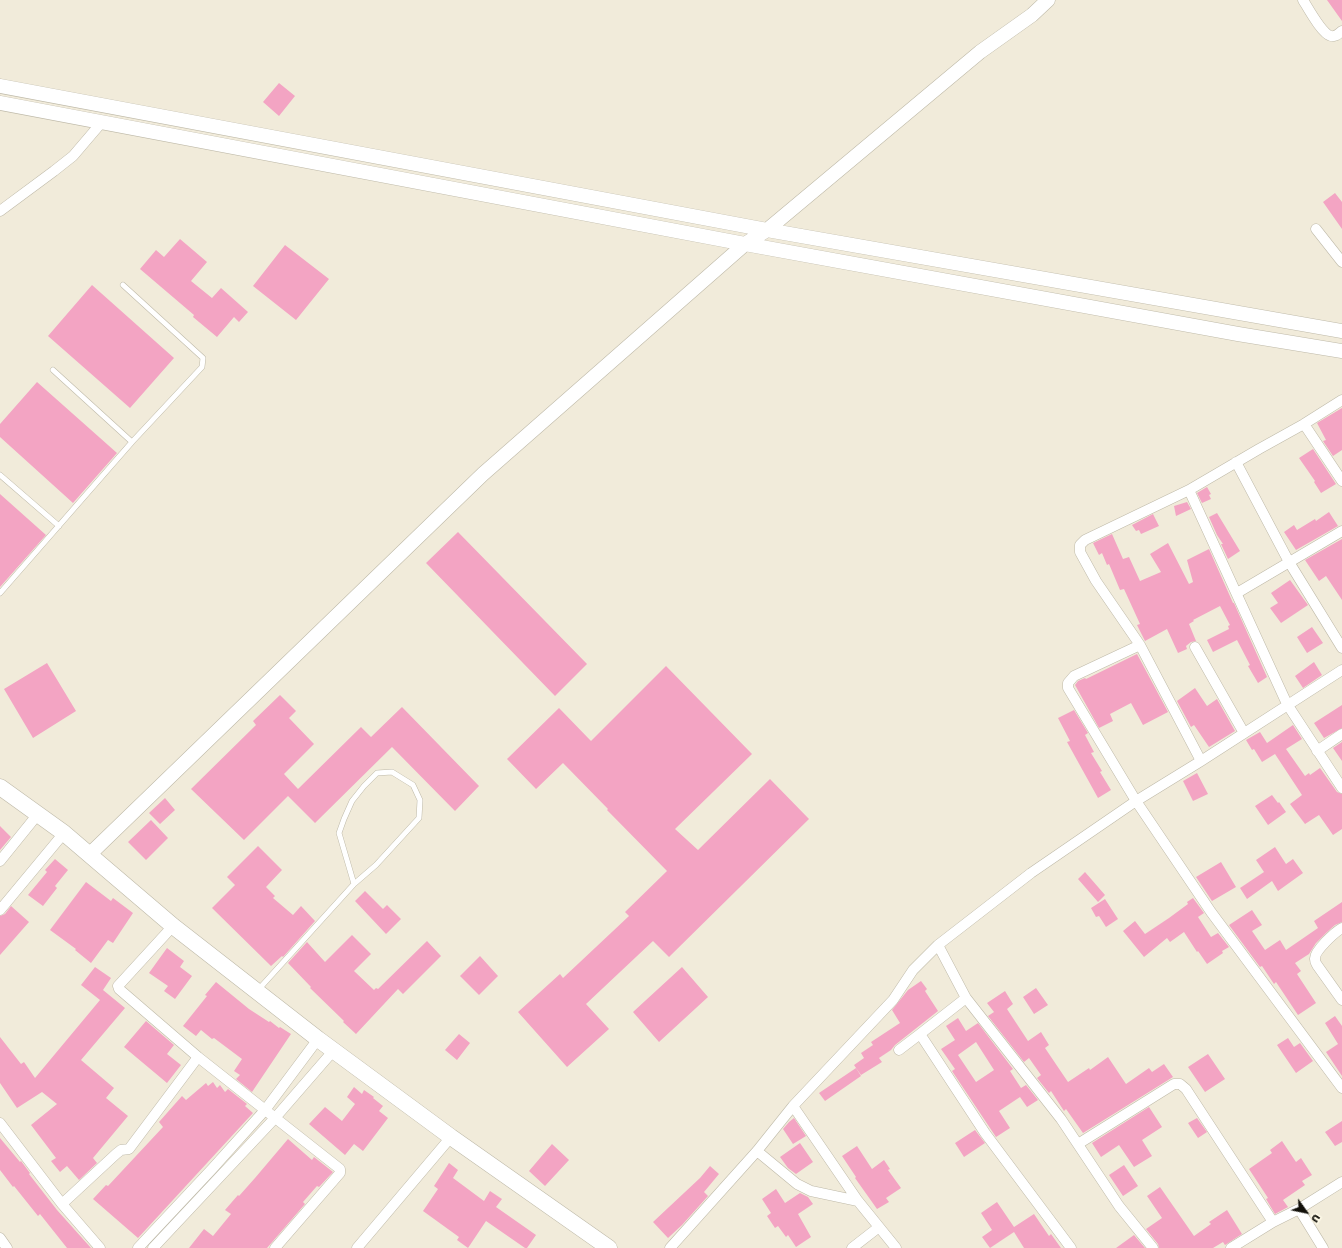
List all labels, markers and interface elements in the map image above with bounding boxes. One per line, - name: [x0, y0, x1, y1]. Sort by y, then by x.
- north arrow: [1286, 1192, 1326, 1232]
- text: U: [1307, 1211, 1325, 1226]

